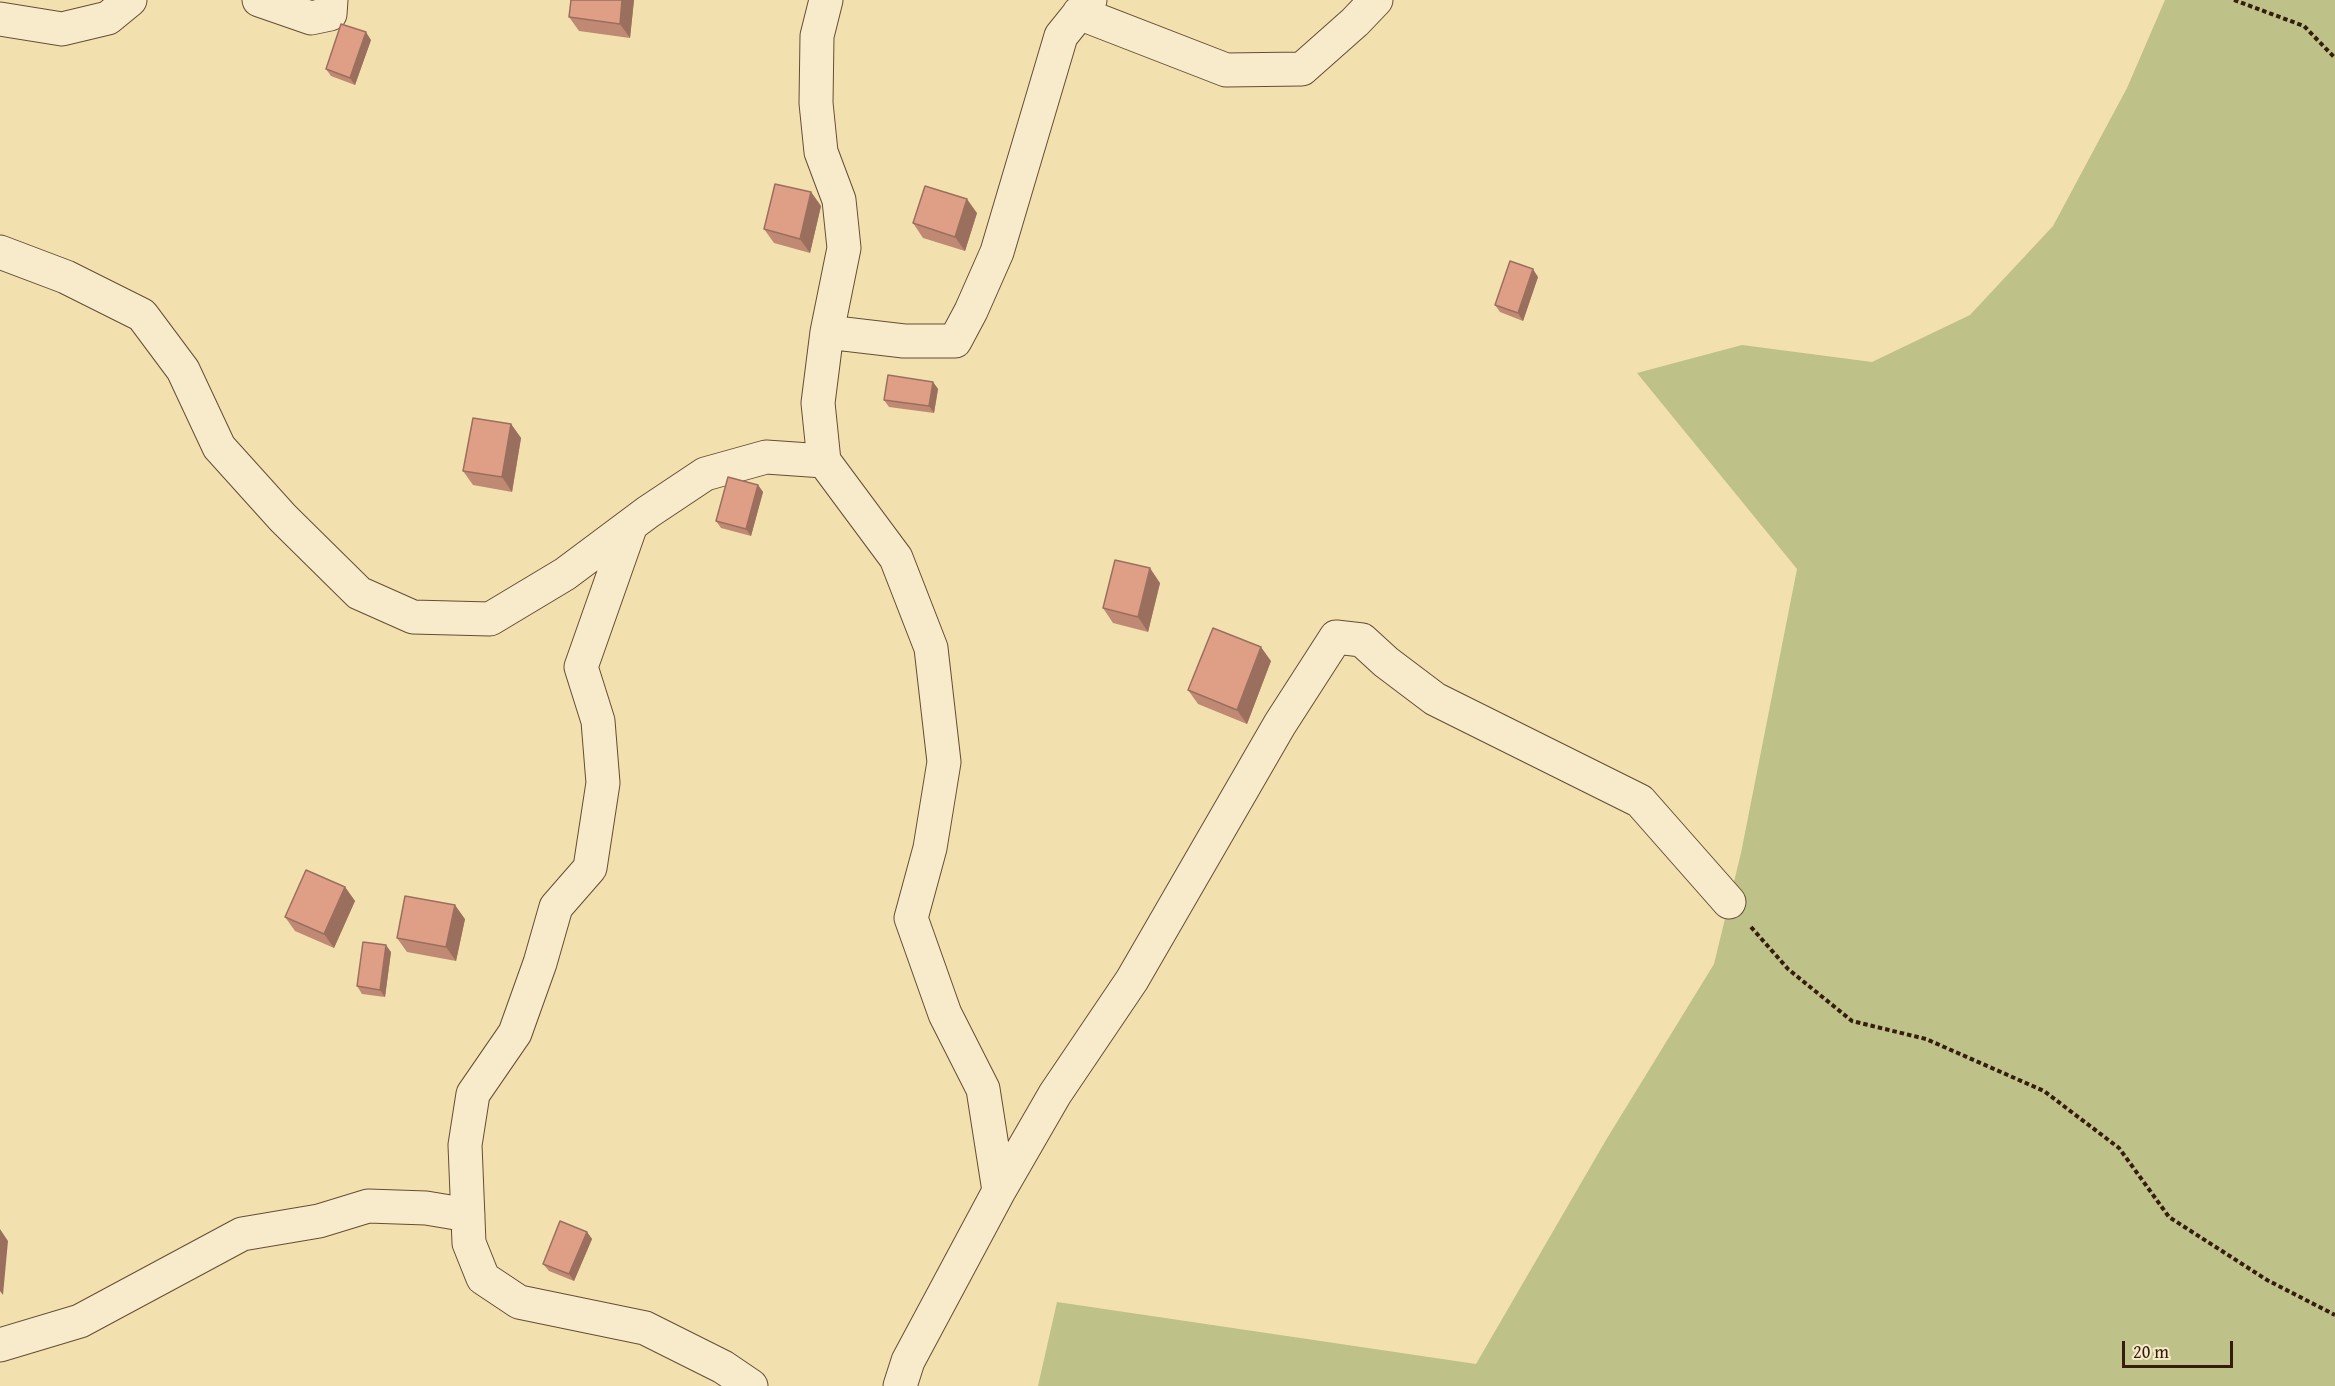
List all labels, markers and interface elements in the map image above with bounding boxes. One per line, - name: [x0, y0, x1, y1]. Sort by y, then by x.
- scale bar: [2125, 1329, 2236, 1367]
- text: 20 m: [2133, 1338, 2169, 1365]

